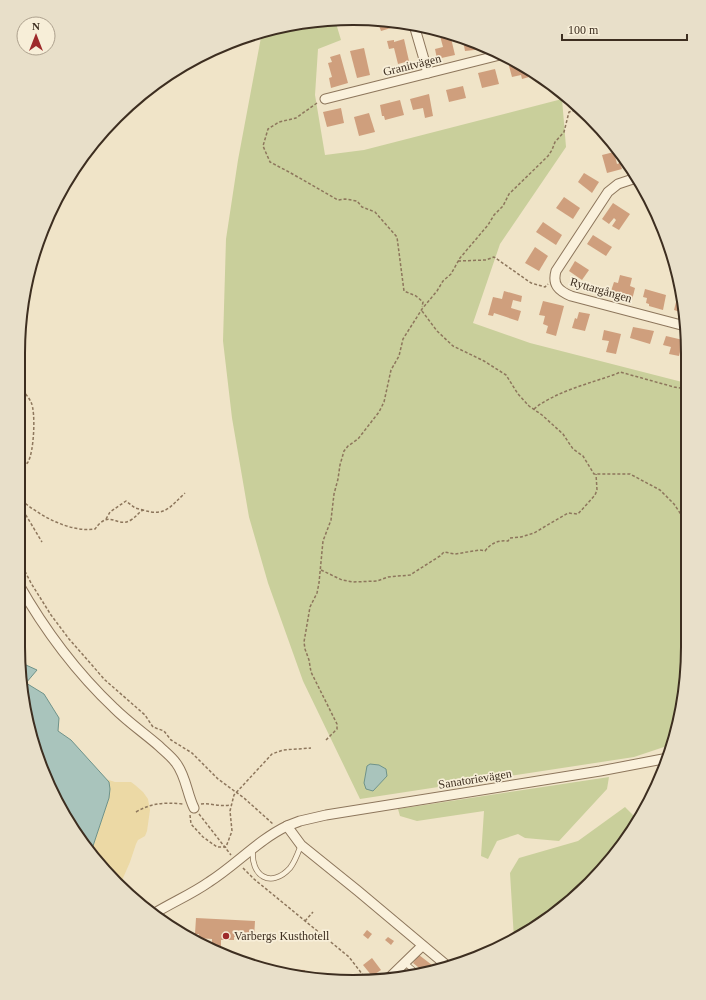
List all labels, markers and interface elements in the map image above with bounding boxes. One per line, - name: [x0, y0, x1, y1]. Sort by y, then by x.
- north arrow: [16, 16, 56, 56]
- scale bar: [562, 16, 687, 42]
- text: N: [32, 20, 40, 32]
- text: 100 m: [568, 23, 599, 37]
- street label: Granitvägen: [382, 51, 442, 79]
- street label: Ryttargången: [568, 274, 634, 306]
- street label: Sanatorievägen: [437, 766, 513, 792]
- place label: Varbergs Kusthotell: [234, 929, 330, 943]
- marker: Varbergs Kusthotell: [221, 931, 231, 941]

